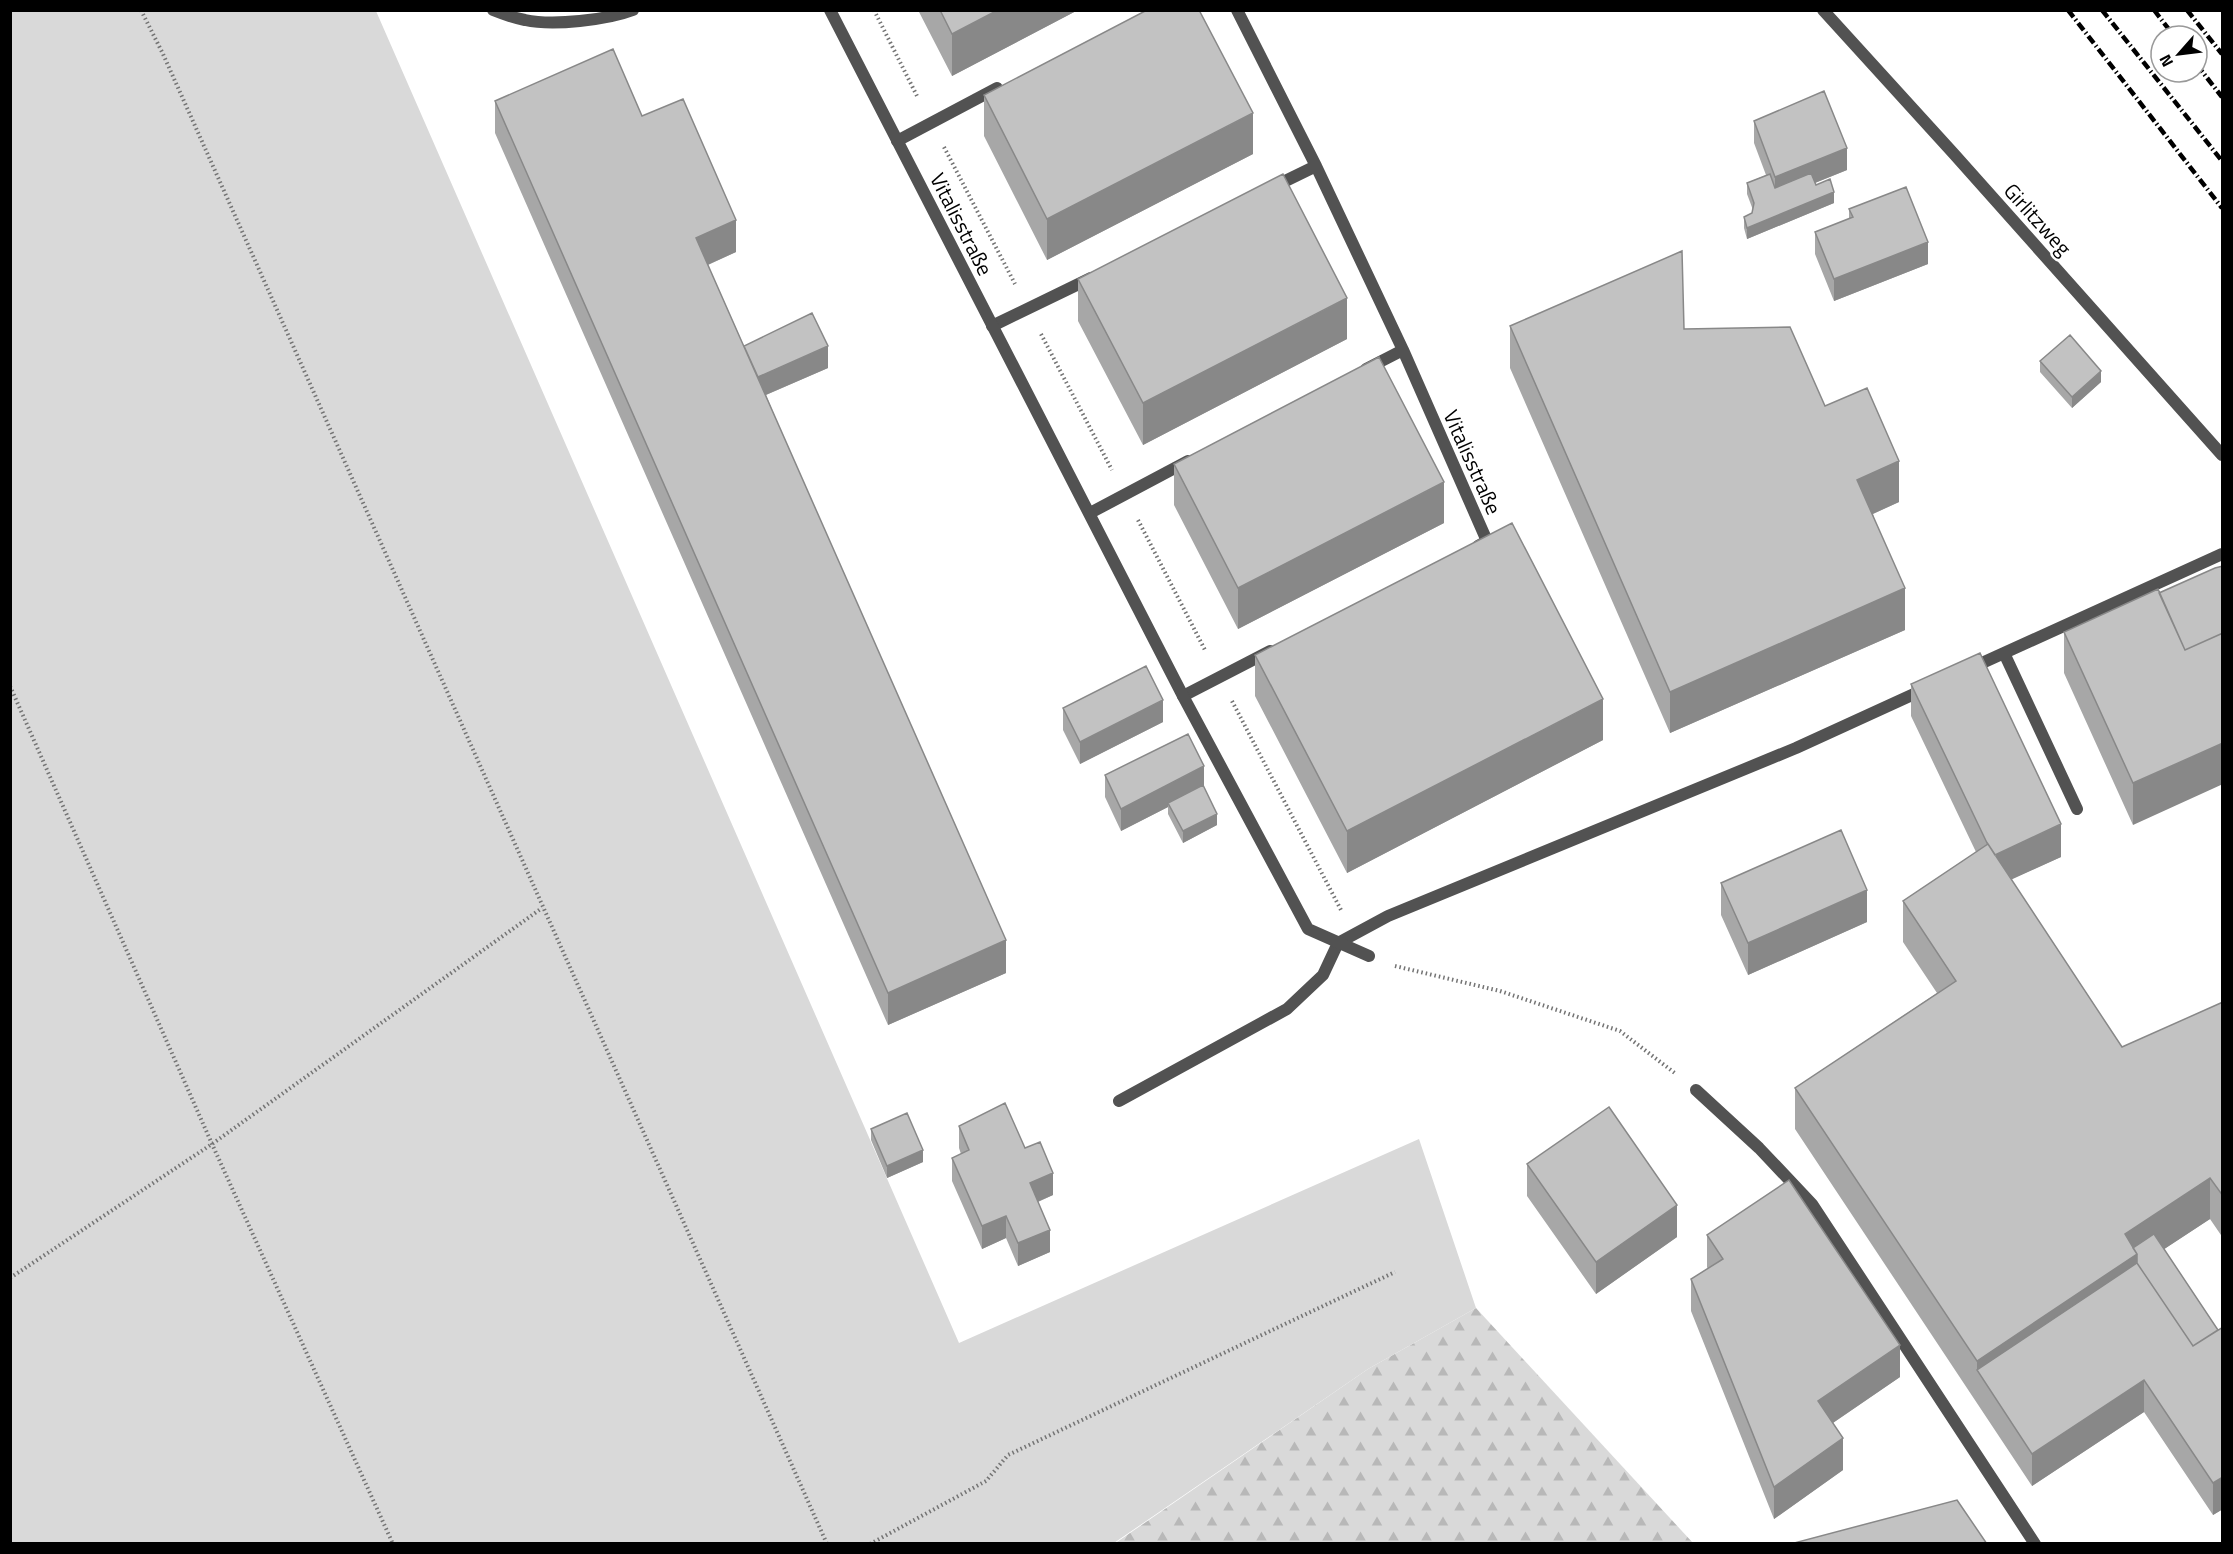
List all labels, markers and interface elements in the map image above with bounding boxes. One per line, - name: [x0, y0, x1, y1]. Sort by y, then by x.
- north arrow: [2149, 24, 2209, 84]
- text: N: [2153, 51, 2179, 72]
- street label: Vitalisstraße: [922, 167, 1002, 281]
- street label: Girlitzweg: [1997, 175, 2080, 263]
- street label: Vitalisstraße: [1436, 405, 1510, 519]

